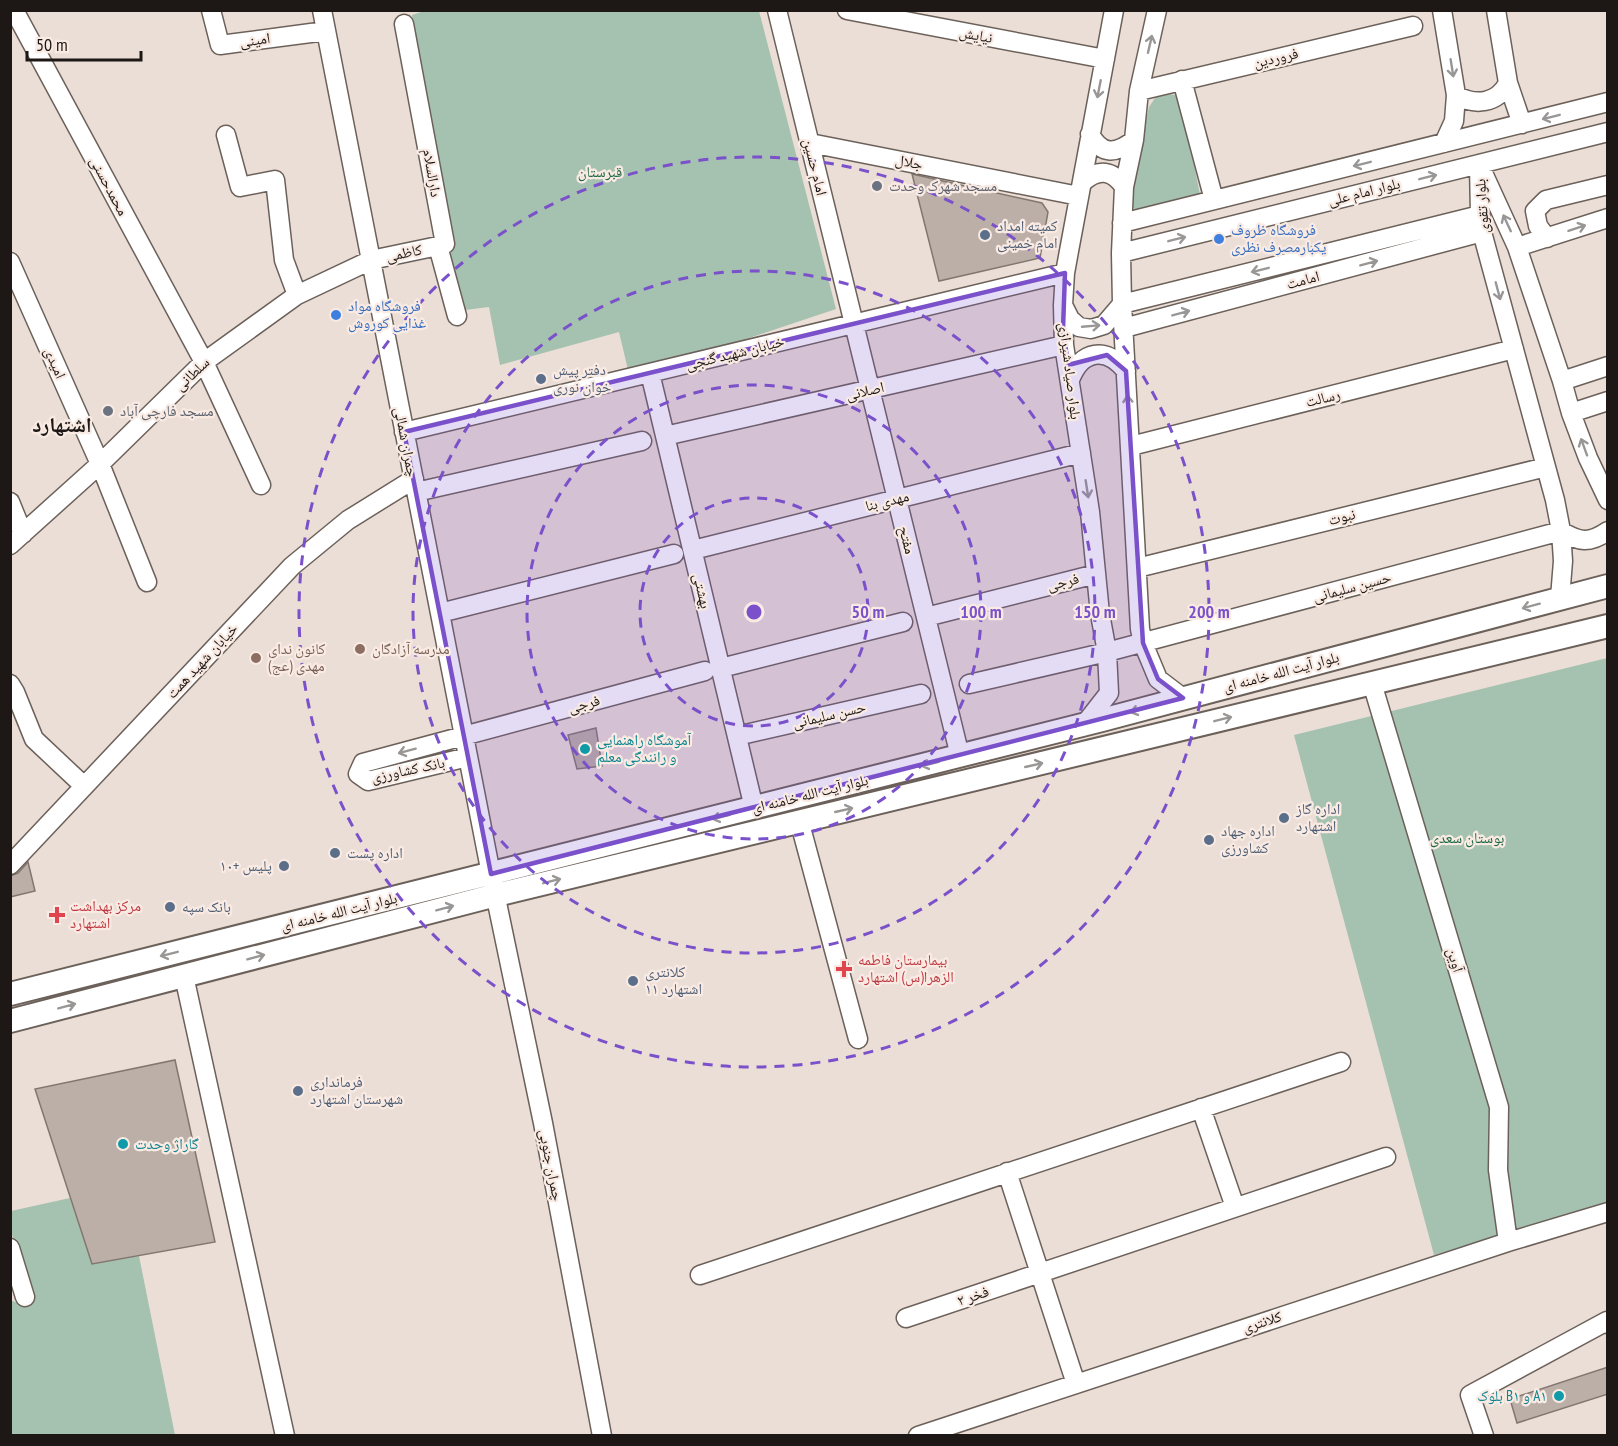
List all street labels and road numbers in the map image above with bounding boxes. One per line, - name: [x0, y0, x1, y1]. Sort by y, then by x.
- street label: نیایش: [958, 22, 994, 48]
- street label: امینی: [239, 28, 271, 52]
- street label: فروردین: [1252, 43, 1300, 73]
- street label: امام حسین: [798, 136, 832, 198]
- street label: دارالسلام: [418, 147, 446, 199]
- street label: جلال: [894, 150, 925, 175]
- street label: محمدحسنی: [85, 153, 133, 219]
- street label: بلوار امام علی: [1326, 173, 1402, 211]
- street label: بلوار تقوی: [1470, 178, 1494, 234]
- street label: کاظمی: [384, 239, 424, 267]
- street label: امامت: [1284, 266, 1321, 293]
- street label: بلوار صیاد شیرازی: [1054, 321, 1086, 421]
- street label: خیابان شهید گنجی: [684, 331, 787, 375]
- street label: امیدی: [39, 344, 71, 382]
- street label: سلطانی: [170, 353, 214, 395]
- street label: اصلانی: [844, 377, 886, 405]
- street label: رسالت: [1304, 384, 1342, 411]
- street label: چمران شمالی: [389, 405, 423, 479]
- street label: مهدی بنا: [863, 486, 911, 516]
- street label: نبوت: [1326, 504, 1357, 529]
- street label: مفتح: [894, 524, 920, 556]
- street label: حسین سلیمانی: [1311, 567, 1394, 607]
- street label: فرجی: [1045, 568, 1081, 596]
- street label: بهشتی: [688, 571, 716, 611]
- street label: خیابان شهید همت: [162, 619, 242, 703]
- street label: بلوار آیت الله خامنه ای: [1221, 647, 1341, 697]
- street label: فرجی: [566, 690, 602, 718]
- street label: حسن سلیمانی: [790, 697, 868, 733]
- street label: بانک کشاورزی: [369, 752, 447, 788]
- street label: بلوار آیت الله خامنه ای: [750, 770, 870, 818]
- street label: بلوار آیت الله خامنه ای: [279, 888, 399, 936]
- street label: آوین: [1442, 945, 1468, 976]
- street label: چمران جنوبی: [534, 1127, 568, 1203]
- street label: فخر ۲: [954, 1281, 991, 1310]
- street label: کلانتری: [1240, 1306, 1284, 1338]

